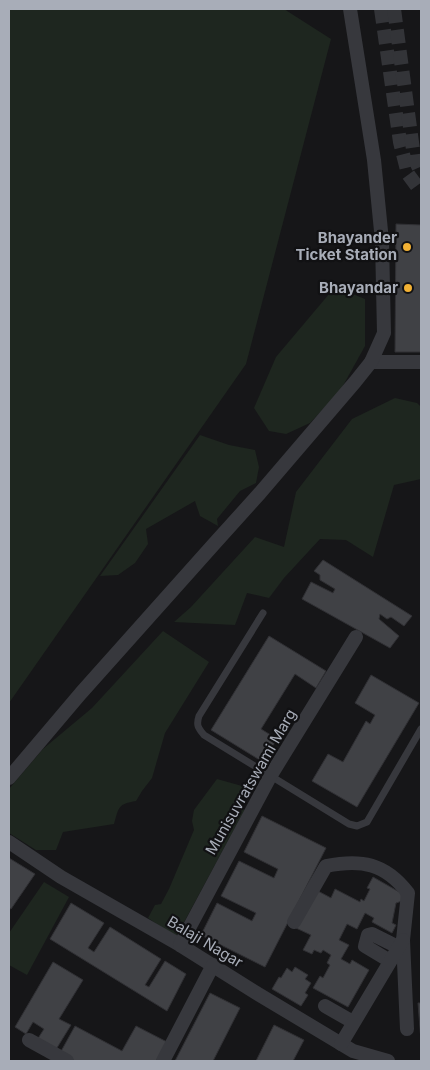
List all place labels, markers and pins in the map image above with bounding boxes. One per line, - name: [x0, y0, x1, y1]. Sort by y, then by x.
- place label: Bhayander Ticket Station: [296, 228, 397, 264]
- marker: Bhayander Ticket Station: [401, 241, 413, 253]
- place label: Bhayandar: [319, 278, 398, 297]
- marker: Bhayandar: [402, 282, 414, 294]

